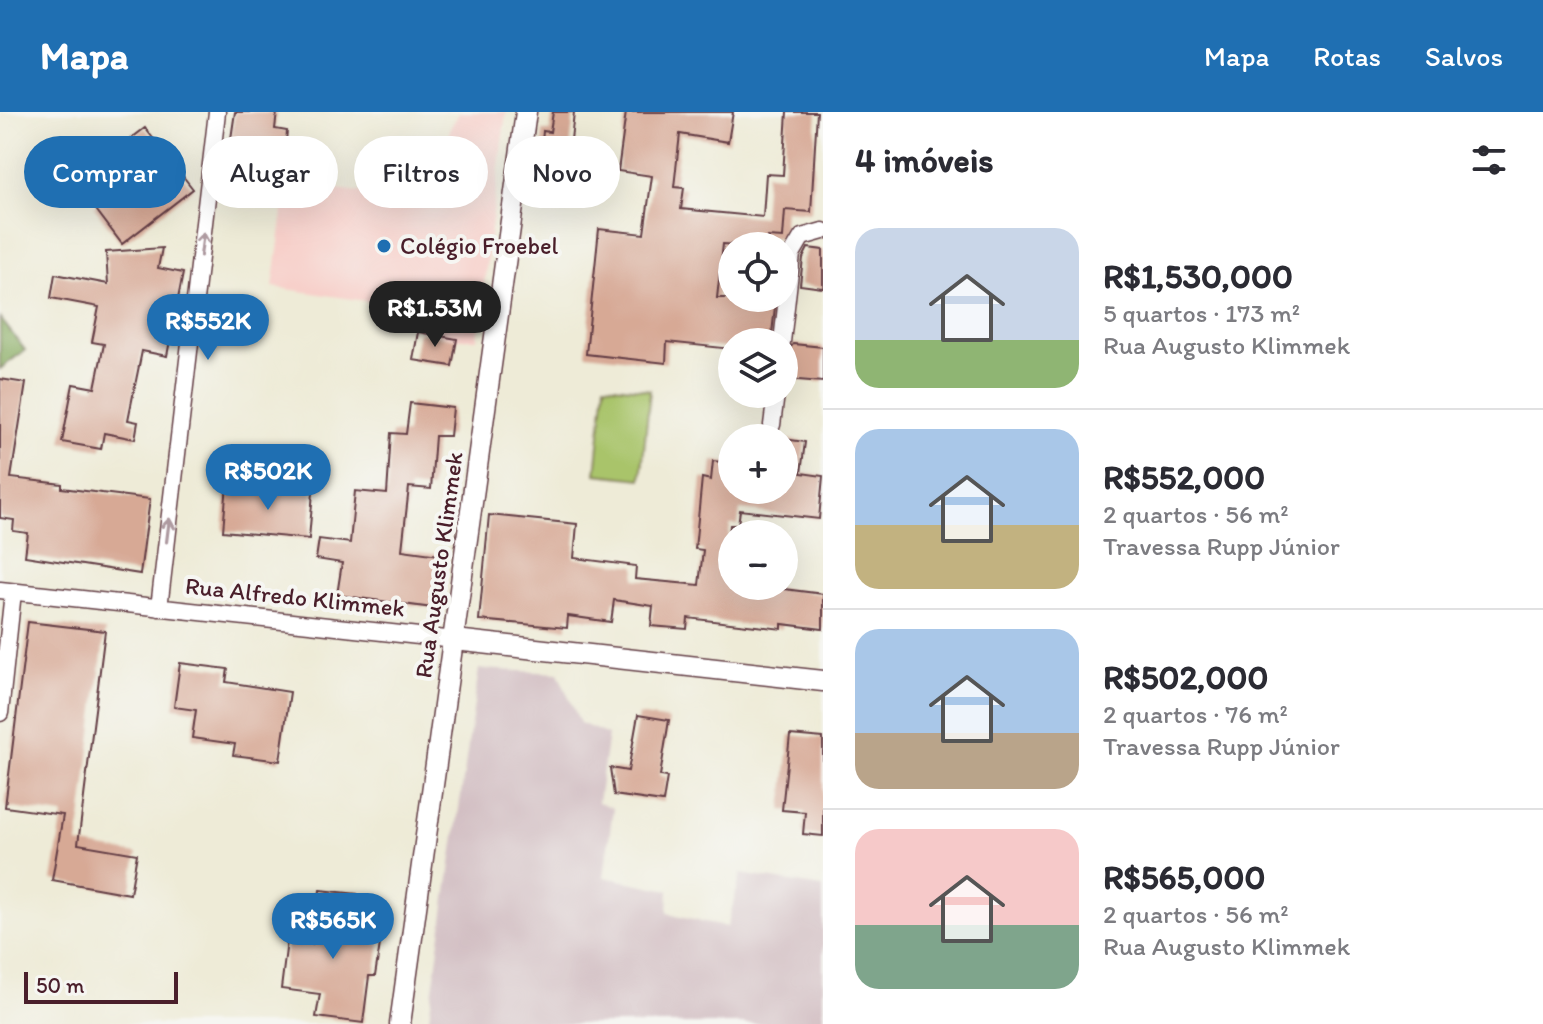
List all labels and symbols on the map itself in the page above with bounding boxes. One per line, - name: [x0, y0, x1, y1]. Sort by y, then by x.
- place label: Colégio Froebel: [400, 231, 558, 260]
- one-way arrow: [194, 232, 209, 258]
- marker: Colégio Froebel: [375, 237, 393, 255]
- pin: R$1.53M: [361, 281, 509, 349]
- pin: R$552K: [143, 294, 273, 362]
- pin: R$502K: [203, 444, 333, 512]
- street label: Rua Augusto Klimmek: [408, 449, 469, 680]
- one-way arrow: [160, 518, 175, 544]
- street label: Rua Alfredo Klimmek: [184, 571, 406, 622]
- pin: R$565K: [268, 893, 398, 961]
- scale bar: [24, 968, 178, 1004]

